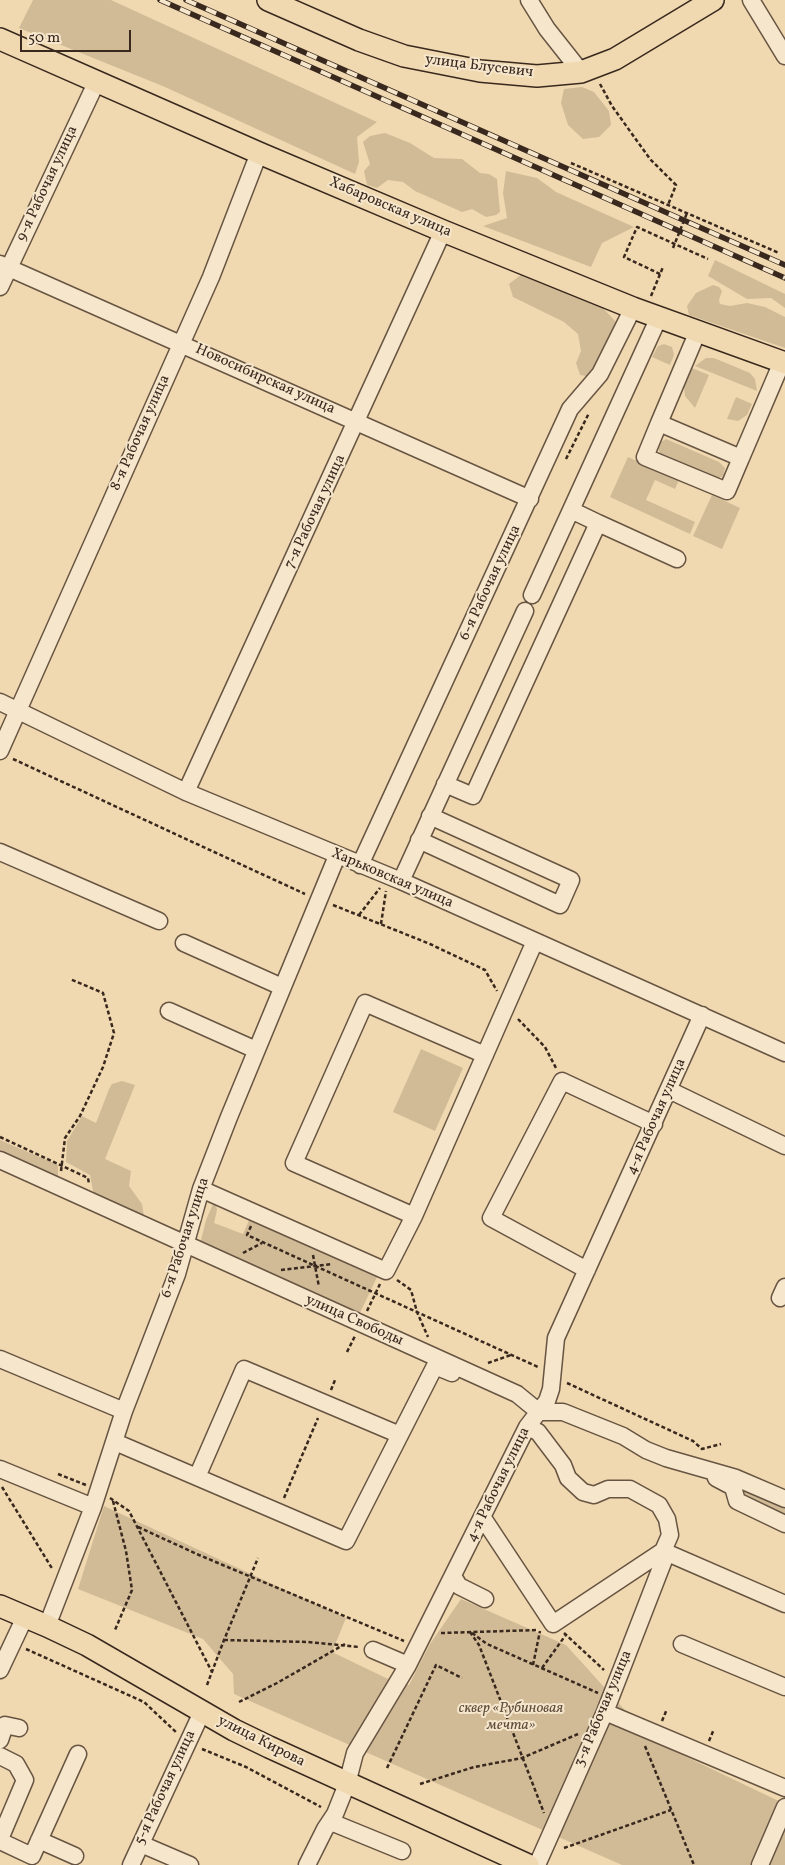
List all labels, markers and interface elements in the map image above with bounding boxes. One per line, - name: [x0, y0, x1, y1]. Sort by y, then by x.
- scale bar: [22, 20, 134, 52]
- text: 50 m: [28, 28, 60, 49]
- street label: улица Блусевич: [424, 51, 534, 83]
- street label: 9-я Рабочая улица: [13, 123, 83, 245]
- street label: Хабаровская улица: [326, 174, 454, 242]
- street label: Новосибирская улица: [192, 341, 338, 419]
- street label: 8-я Рабочая улица: [107, 372, 175, 494]
- street label: 7-я Рабочая улица: [282, 452, 350, 572]
- street label: 6-я Рабочая улица: [456, 522, 526, 644]
- street label: Харьковская улица: [328, 845, 456, 913]
- street label: 4-я Рабочая улица: [623, 1056, 691, 1178]
- street label: 6-я Рабочая улица: [158, 1176, 214, 1300]
- street label: улица Свободы: [302, 1291, 406, 1351]
- street label: 4-я Рабочая улица: [463, 1425, 535, 1545]
- street label: 3-я Рабочая улица: [571, 1648, 637, 1770]
- park label: сквер «Рубиновая мечта»: [459, 1700, 563, 1735]
- street label: улица Кирова: [214, 1712, 308, 1772]
- street label: 5-я Рабочая улица: [132, 1728, 200, 1848]

